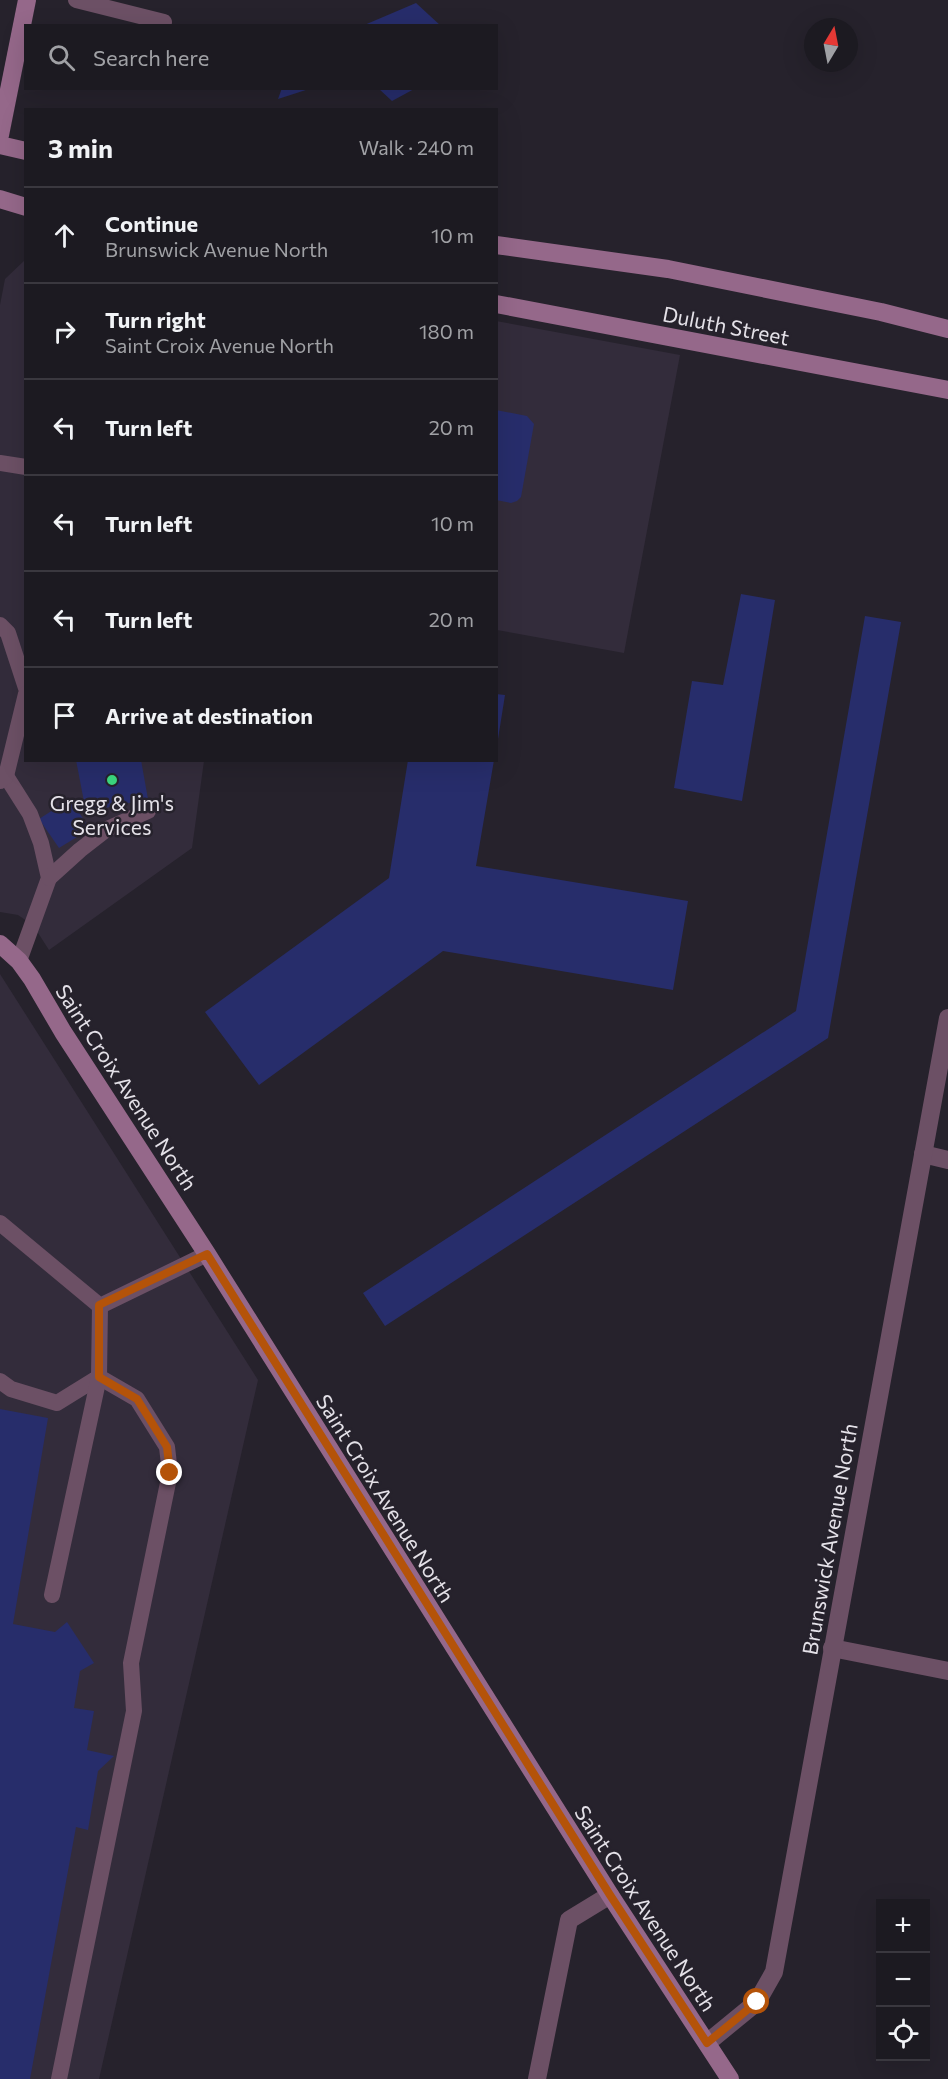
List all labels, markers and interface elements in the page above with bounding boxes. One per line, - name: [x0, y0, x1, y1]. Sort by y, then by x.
- north arrow: [804, 18, 858, 72]
- search box: [24, 24, 498, 90]
- icon: search: [45, 41, 78, 74]
- text: Search here: [93, 44, 209, 71]
- text: 3 min: [48, 132, 113, 163]
- text: Walk · 240 m: [359, 135, 474, 159]
- text: Continue: [105, 210, 198, 237]
- icon: ahead: [48, 219, 81, 252]
- text: 10 m: [431, 223, 474, 247]
- text: Brunswick Avenue North: [105, 237, 328, 261]
- street label: Duluth Street: [661, 300, 791, 350]
- text: Turn right: [105, 306, 206, 333]
- icon: right: [48, 315, 81, 348]
- text: 180 m: [419, 319, 474, 343]
- text: Saint Croix Avenue North: [105, 333, 334, 357]
- icon: left: [48, 411, 81, 444]
- text: Turn left: [105, 414, 192, 441]
- text: 20 m: [429, 415, 474, 439]
- icon: left: [48, 507, 81, 540]
- text: Turn left: [105, 510, 192, 537]
- text: 10 m: [431, 511, 474, 535]
- icon: left: [48, 603, 81, 636]
- text: Turn left: [105, 606, 192, 633]
- text: 20 m: [429, 607, 474, 631]
- icon: arrive: [48, 699, 81, 732]
- text: Arrive at destination: [105, 702, 313, 729]
- marker: Gregg & Jim's Services: [105, 773, 119, 787]
- place label: Gregg & Jim's Services: [50, 790, 174, 839]
- street label: Saint Croix Avenue North: [51, 979, 203, 1195]
- street label: Saint Croix Avenue North: [312, 1389, 460, 1607]
- street label: Brunswick Avenue North: [796, 1421, 862, 1657]
- route end: [156, 1459, 182, 1485]
- street label: Saint Croix Avenue North: [570, 1800, 722, 2016]
- map controls: [876, 1899, 930, 2061]
- button: +: [876, 1899, 930, 1953]
- button: −: [876, 1953, 930, 2007]
- route start: [743, 1988, 769, 2014]
- button: locate: [876, 2007, 930, 2061]

